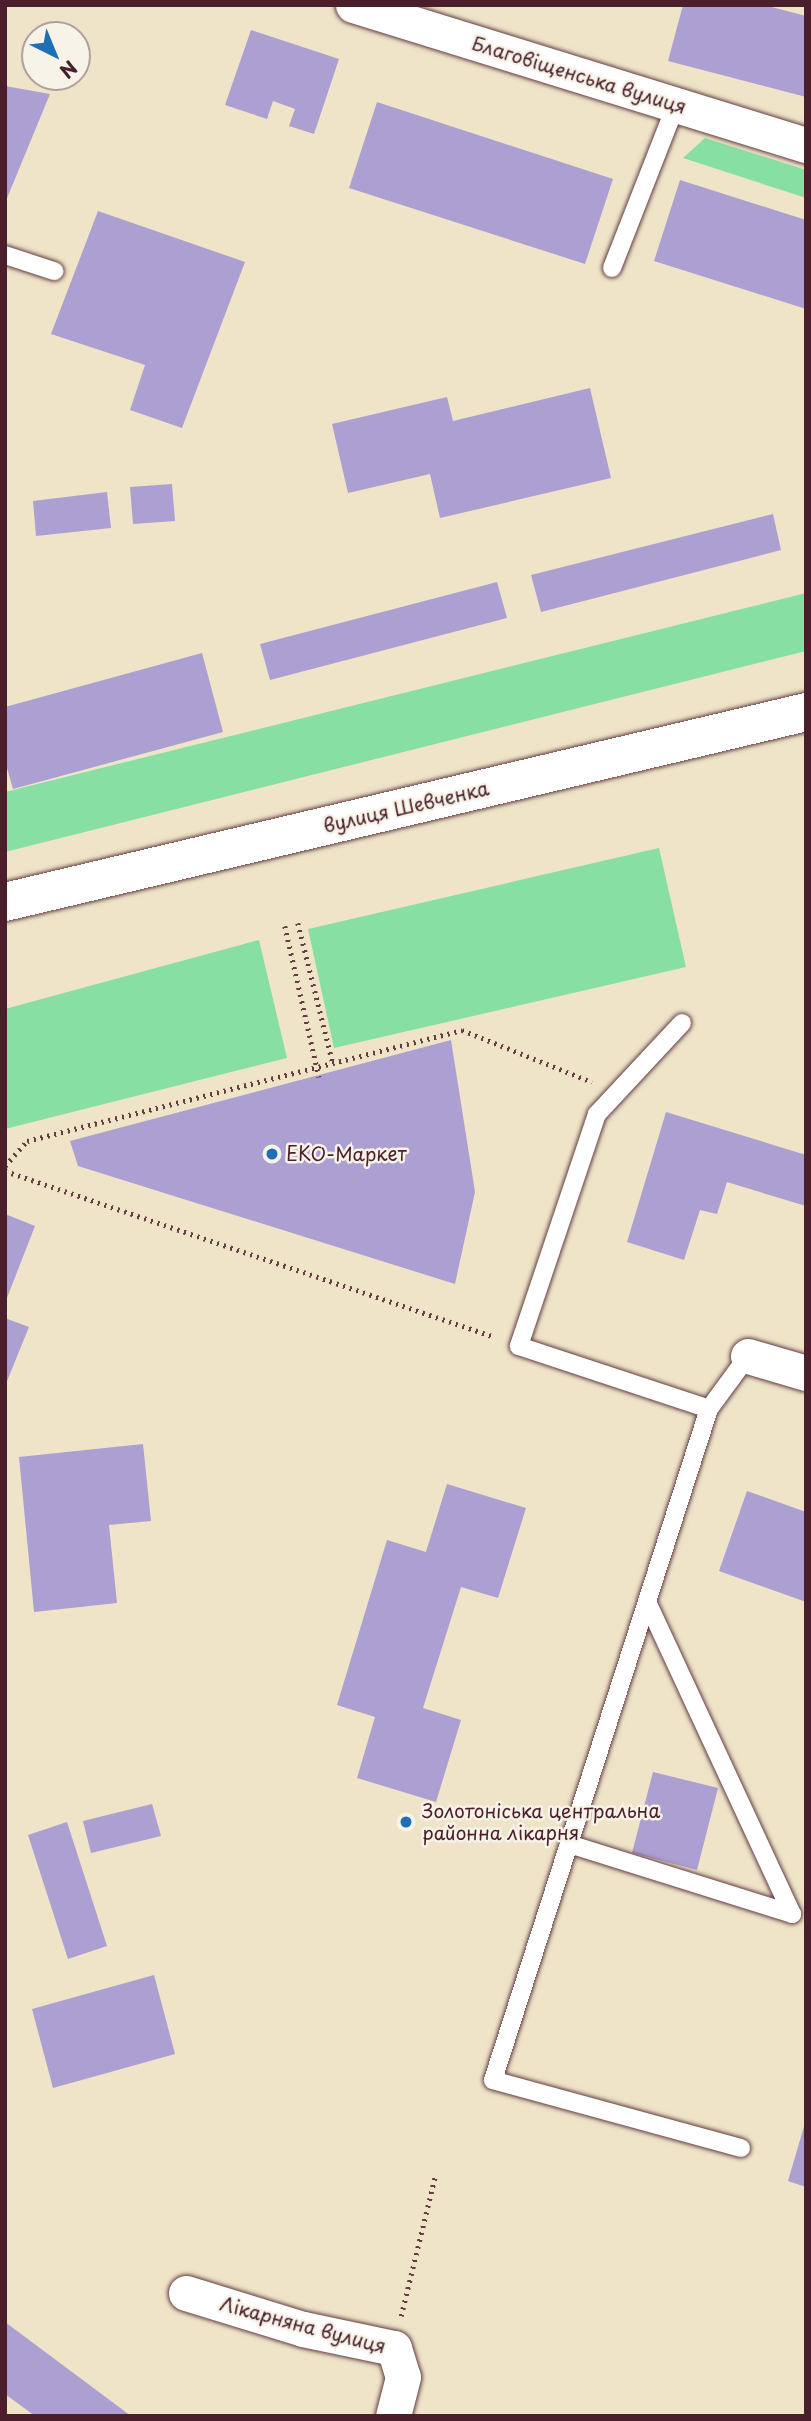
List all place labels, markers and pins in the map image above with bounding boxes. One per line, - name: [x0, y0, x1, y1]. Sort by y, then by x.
- place label: ЕКО-Маркет: [286, 1143, 407, 1165]
- marker: ЕКО-Маркет: [264, 1146, 280, 1162]
- place label: Золотоніська центральна районна лікарня: [422, 1800, 661, 1844]
- marker: Золотоніська центральна районна лікарня: [396, 1812, 416, 1832]

